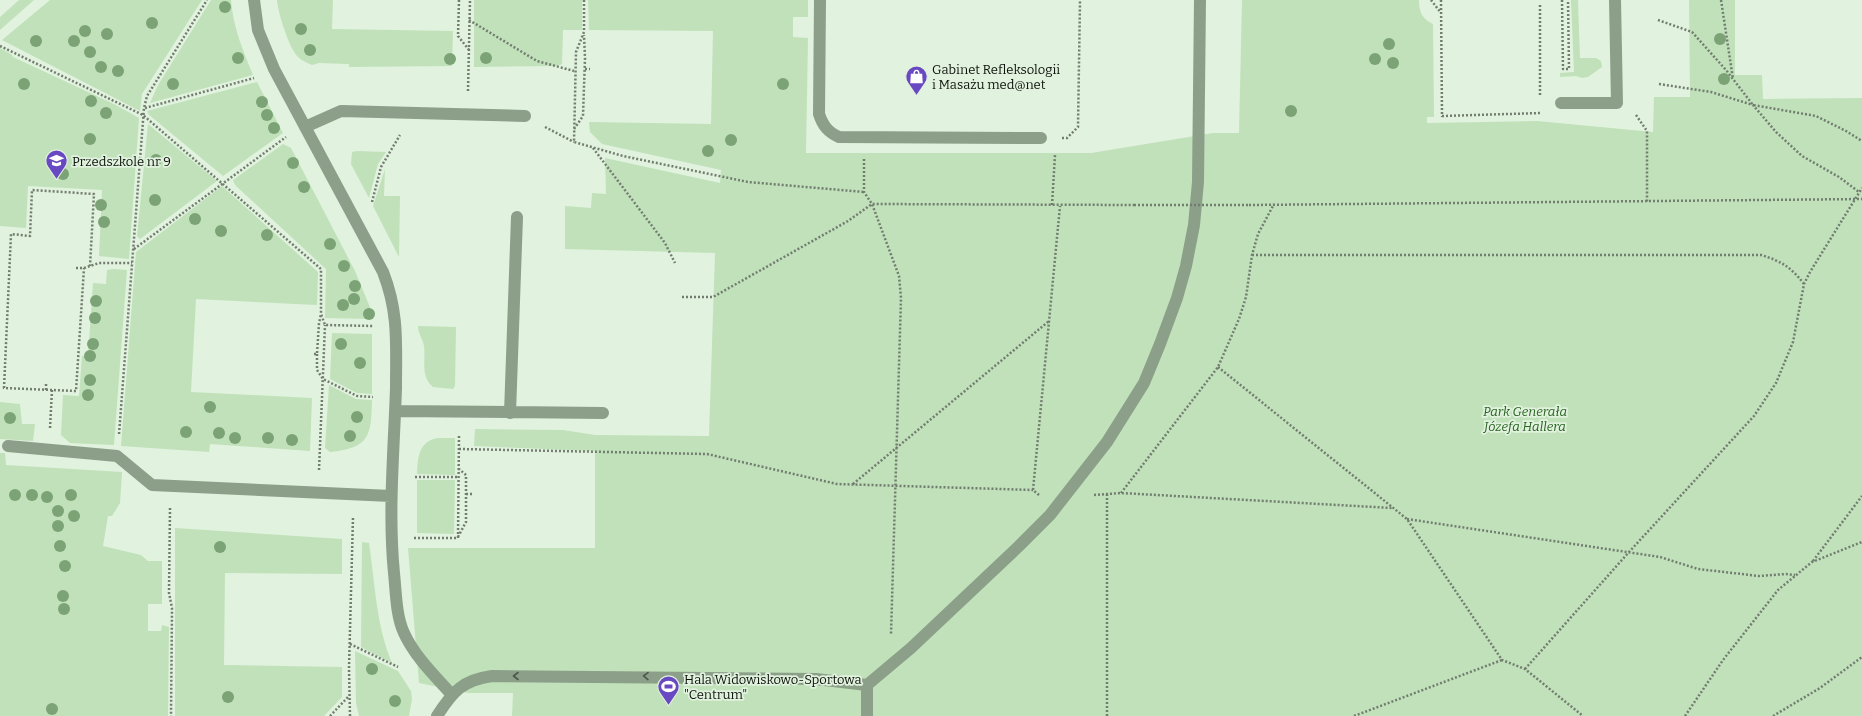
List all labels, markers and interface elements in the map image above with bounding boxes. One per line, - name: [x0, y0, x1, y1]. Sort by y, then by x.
- place label: Gabinet Refleksologii i Masażu med@net: [932, 62, 1060, 92]
- shop icon: Gabinet Refleksologii i Masażu med@net: [903, 63, 929, 96]
- school or university icon: Przedszkole nr 9: [43, 148, 69, 181]
- place label: Przedszkole nr 9: [72, 154, 171, 169]
- park label: Park Generała Józefa Hallera: [1483, 404, 1567, 434]
- one-way arrow: [513, 672, 519, 680]
- one-way arrow: [643, 672, 649, 681]
- place label: Hala Widowiskowo-Sportowa "Centrum": [684, 672, 862, 702]
- sports icon: Hala Widowiskowo-Sportowa "Centrum": [656, 673, 682, 706]

